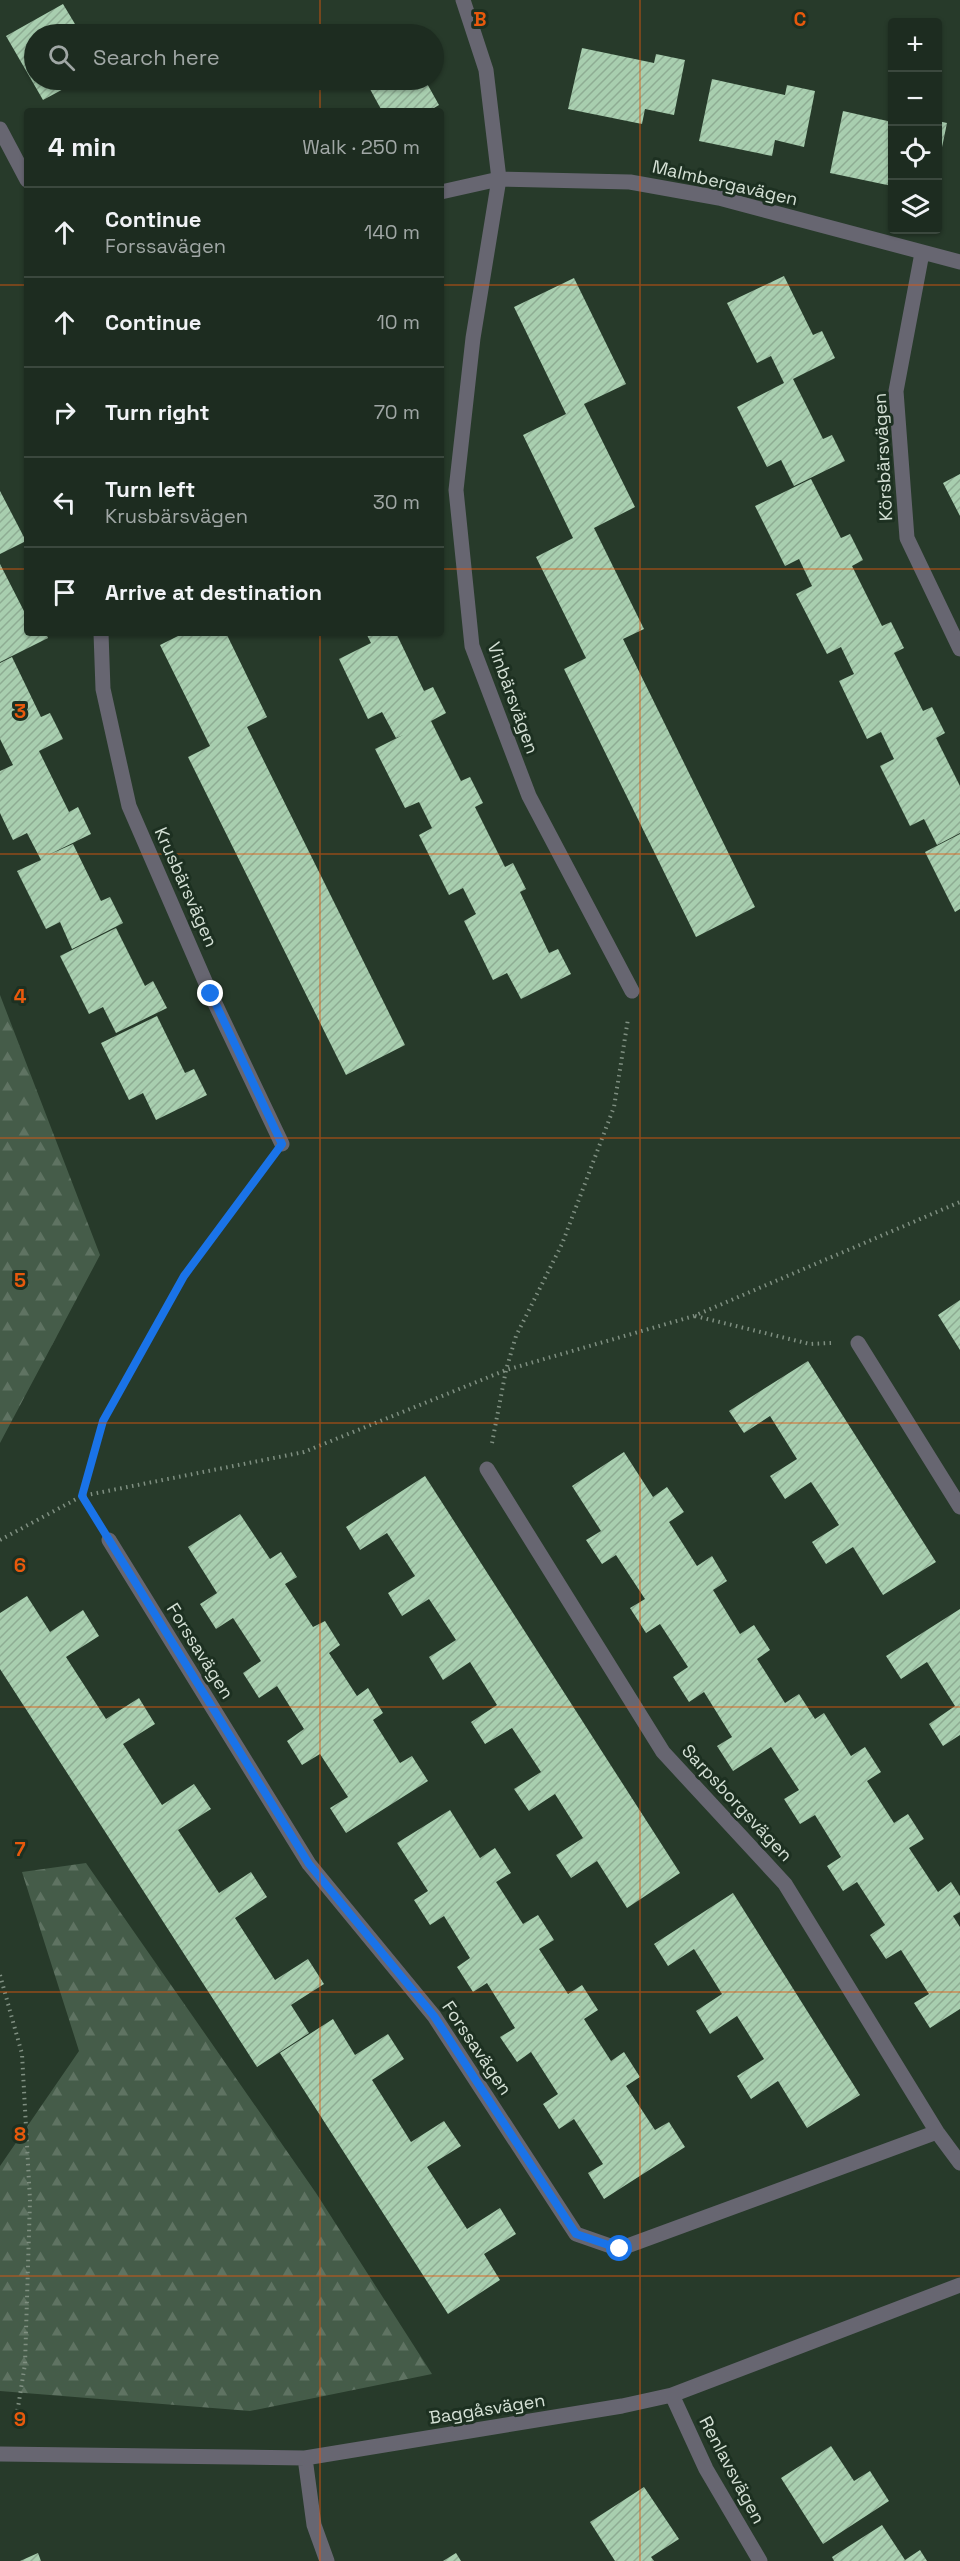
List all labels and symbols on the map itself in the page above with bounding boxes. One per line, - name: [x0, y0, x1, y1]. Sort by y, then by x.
- text: B: [473, 6, 487, 32]
- text: C: [794, 6, 807, 32]
- street label: Malmbergavägen: [650, 155, 800, 210]
- street label: Körsbärsvägen: [868, 392, 897, 522]
- street label: Vinbärsvägen: [483, 639, 544, 757]
- text: 3: [14, 698, 26, 724]
- street label: Krusbärsvägen: [150, 823, 223, 950]
- route end: [197, 980, 223, 1006]
- text: 4: [14, 983, 27, 1009]
- text: 5: [14, 1267, 26, 1293]
- text: 6: [14, 1552, 26, 1578]
- street label: Forssavägen: [162, 1598, 239, 1703]
- street label: Sarpsborgsvägen: [677, 1739, 798, 1866]
- text: 7: [14, 1836, 26, 1862]
- street label: Forssavägen: [437, 1996, 517, 2099]
- text: 8: [14, 2121, 26, 2147]
- route start: [606, 2235, 632, 2261]
- street label: Baggåsvägen: [427, 2388, 547, 2429]
- text: 9: [14, 2406, 26, 2432]
- street label: Renlavsvägen: [694, 2412, 770, 2528]

